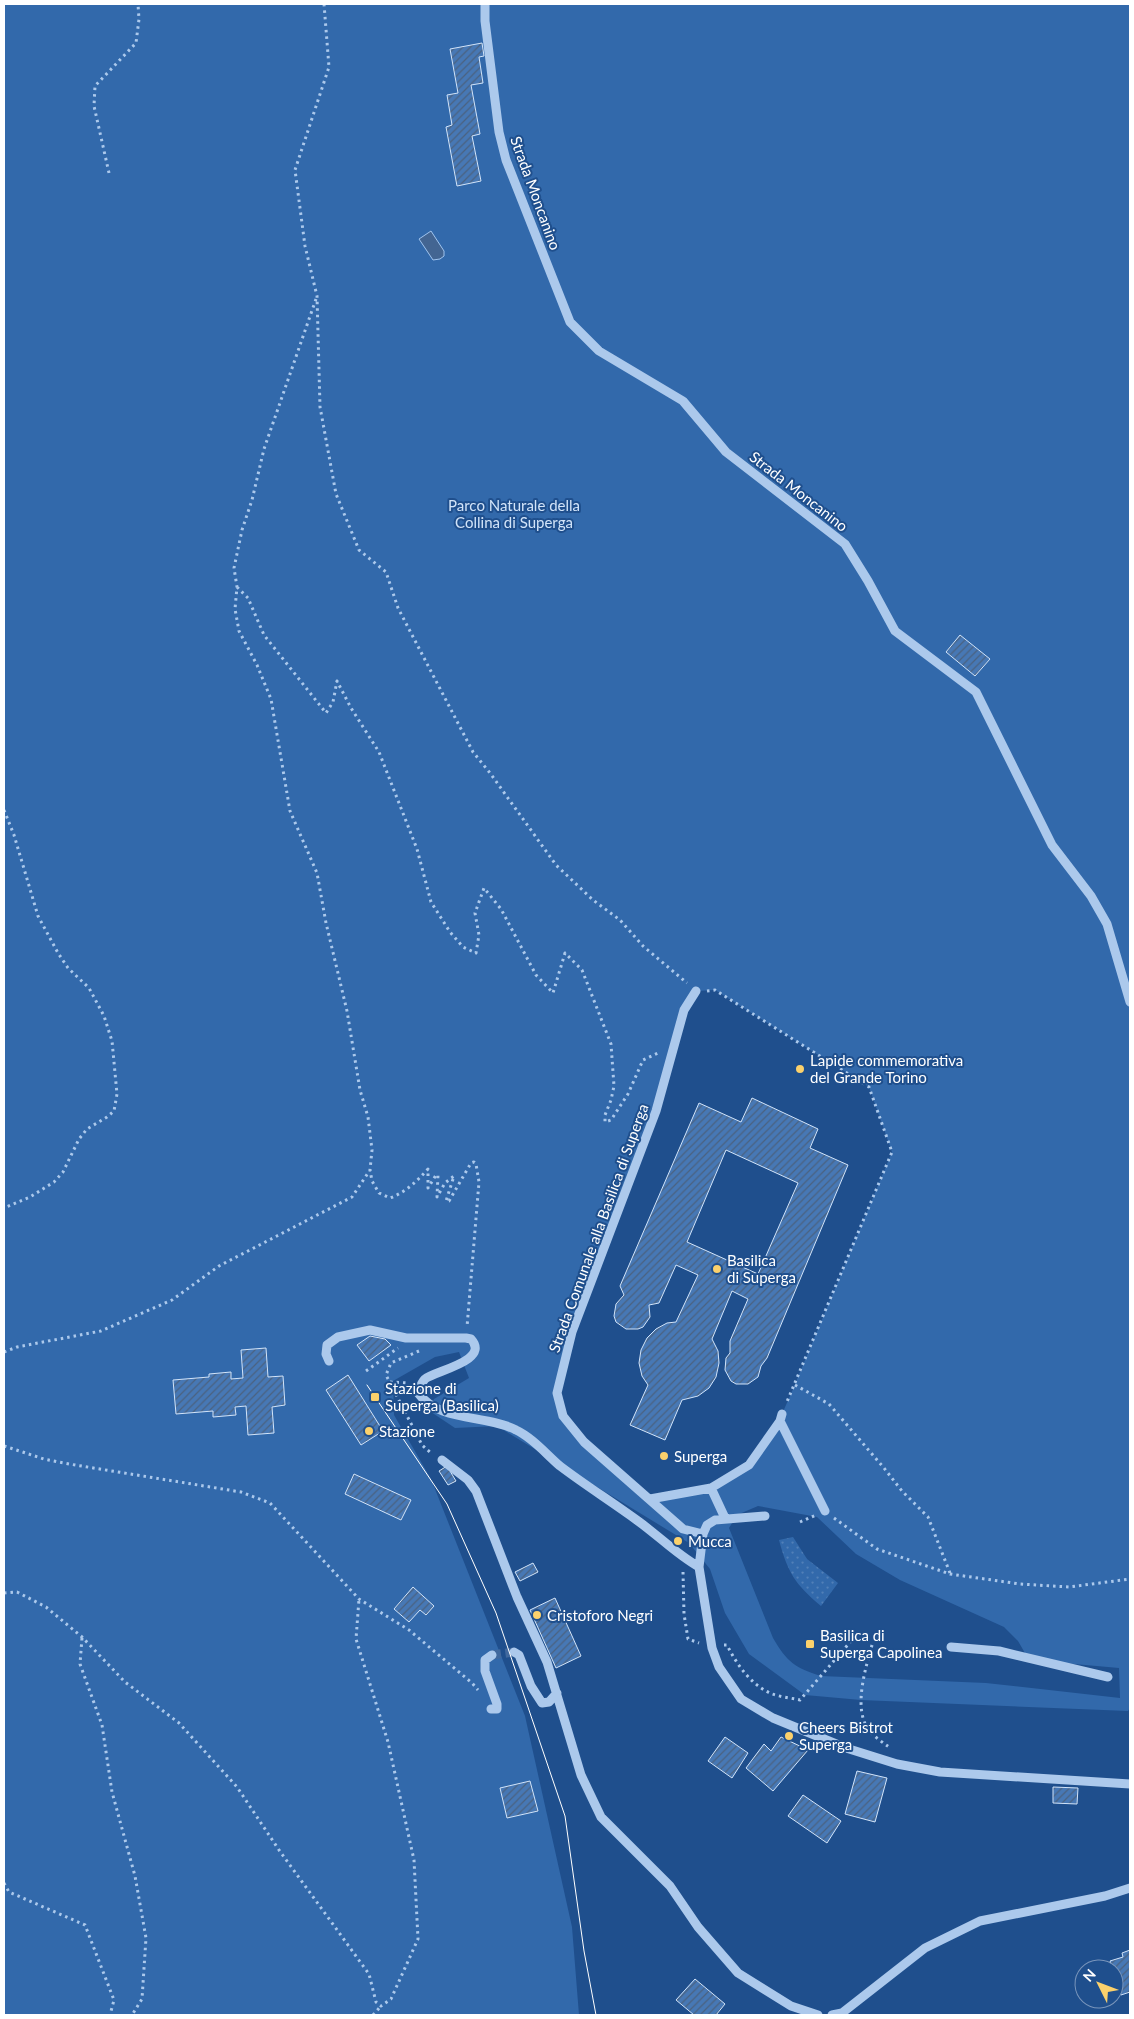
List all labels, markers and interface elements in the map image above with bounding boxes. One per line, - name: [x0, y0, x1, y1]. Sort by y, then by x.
- street label: Strada Moncanino: [507, 134, 565, 252]
- street label: Strada Moncanino: [746, 447, 852, 535]
- park label: Parco Naturale della Collina di Superga: [448, 496, 580, 531]
- place label: Lapide commemorativa del Grande Torino: [810, 1051, 963, 1086]
- marker: Lapide commemorativa del Grande Torino: [794, 1063, 806, 1075]
- street label: Strada Comunale alla Basilica di Superga: [544, 1101, 652, 1355]
- place label: Basilica di Superga: [727, 1251, 796, 1286]
- marker: Basilica di Superga: [711, 1263, 723, 1275]
- place label: Stazione di Superga (Basilica): [385, 1379, 499, 1414]
- marker: Stazione di Superga (Basilica): [369, 1391, 381, 1403]
- place label: Stazione: [379, 1422, 435, 1440]
- marker: Stazione: [363, 1425, 375, 1437]
- place label: Superga: [674, 1447, 727, 1465]
- marker: Superga: [658, 1450, 670, 1462]
- place label: Mucca: [688, 1532, 732, 1550]
- marker: Mucca: [672, 1535, 684, 1547]
- place label: Cristoforo Negri: [547, 1606, 653, 1624]
- marker: Cristoforo Negri: [531, 1609, 543, 1621]
- place label: Basilica di Superga Capolinea: [820, 1626, 942, 1661]
- marker: Basilica di Superga Capolinea: [804, 1638, 816, 1650]
- place label: Cheers Bistrot Superga: [799, 1718, 894, 1753]
- marker: Cheers Bistrot Superga: [783, 1730, 795, 1742]
- north arrow: [1074, 1959, 1124, 2009]
- text: N: [1079, 1965, 1099, 1985]

